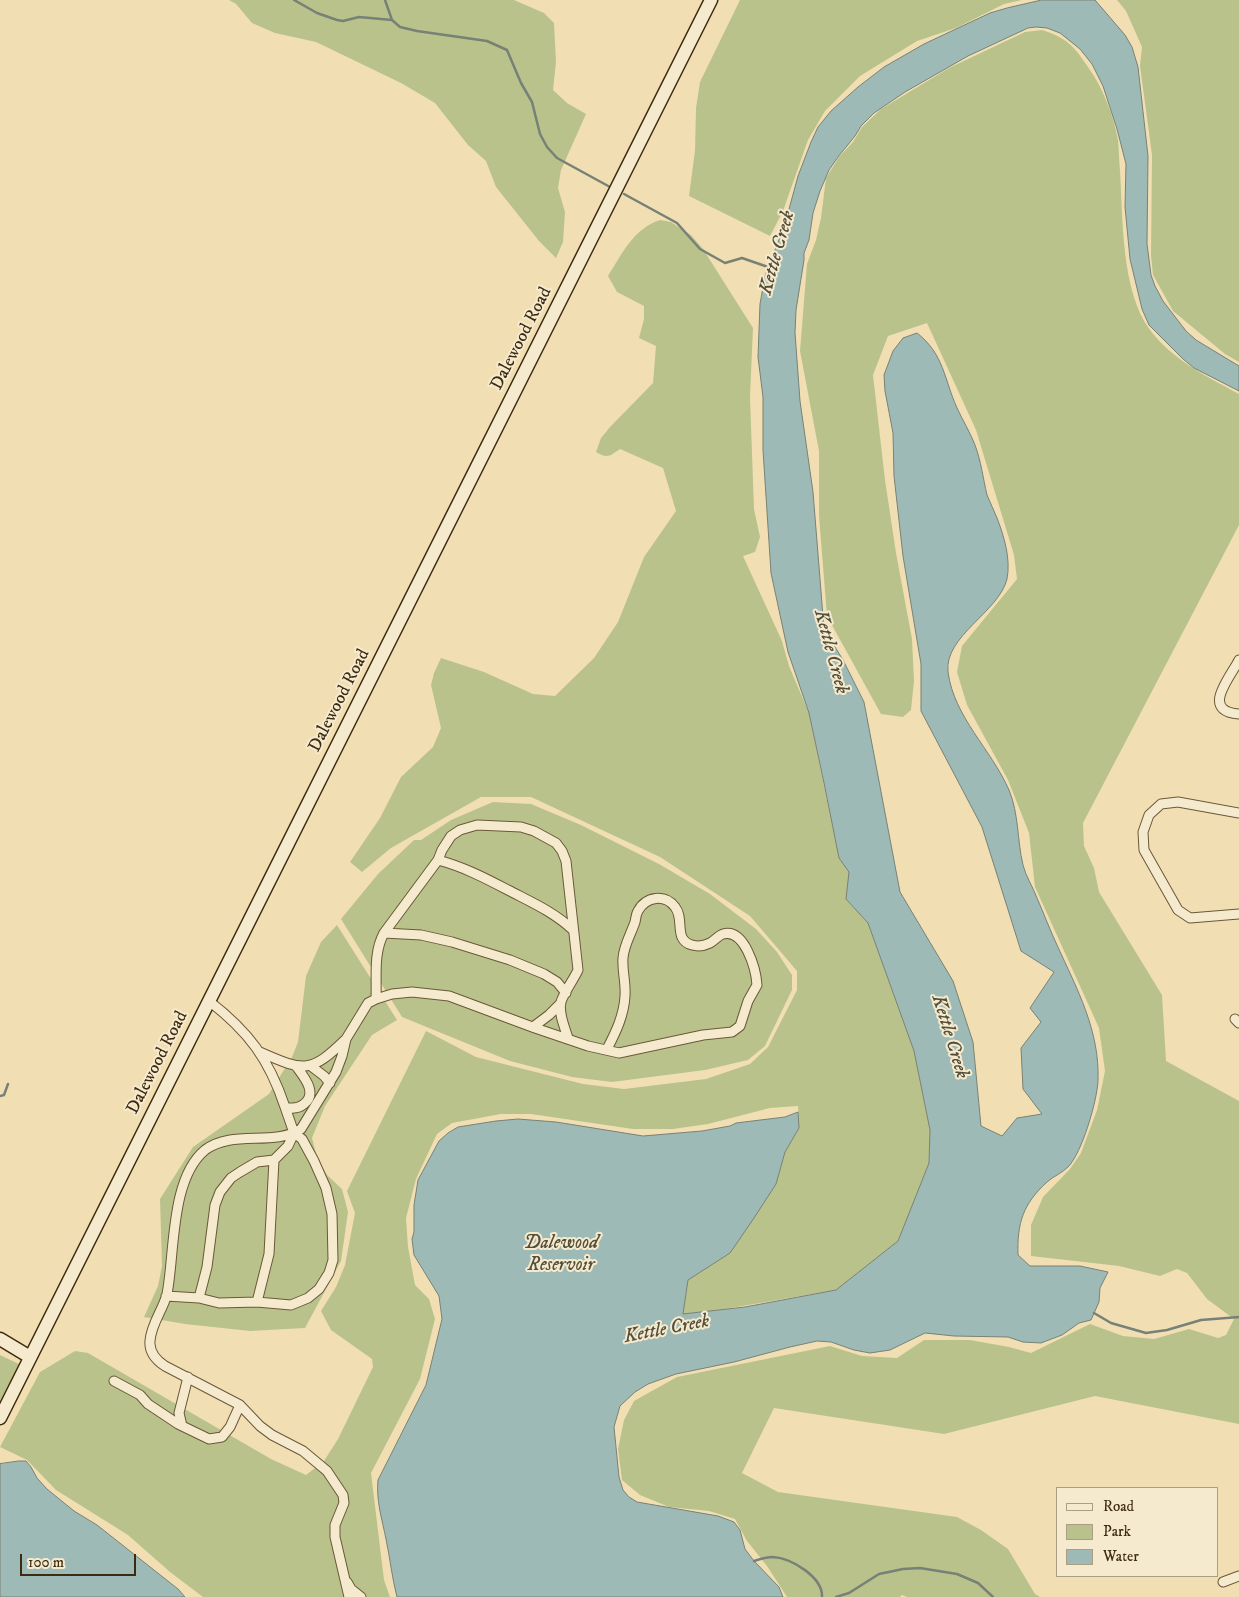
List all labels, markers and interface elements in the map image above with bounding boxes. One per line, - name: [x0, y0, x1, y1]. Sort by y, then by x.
- water label: Kettle Creek: [755, 208, 801, 298]
- street label: Dalewood Road: [487, 284, 557, 394]
- water label: Kettle Creek: [808, 607, 852, 697]
- street label: Dalewood Road: [305, 646, 375, 756]
- water label: Kettle Creek: [925, 992, 973, 1082]
- street label: Dalewood Road: [123, 1008, 193, 1118]
- water label: Dalewood Reservoir: [524, 1233, 598, 1277]
- water label: Kettle Creek: [622, 1311, 712, 1349]
- legend: [1056, 1487, 1219, 1577]
- text: Road: [1103, 1497, 1134, 1516]
- text: Park: [1103, 1522, 1131, 1541]
- scale bar: [22, 1544, 139, 1576]
- text: Water: [1103, 1547, 1139, 1566]
- text: 100 m: [28, 1553, 64, 1572]

